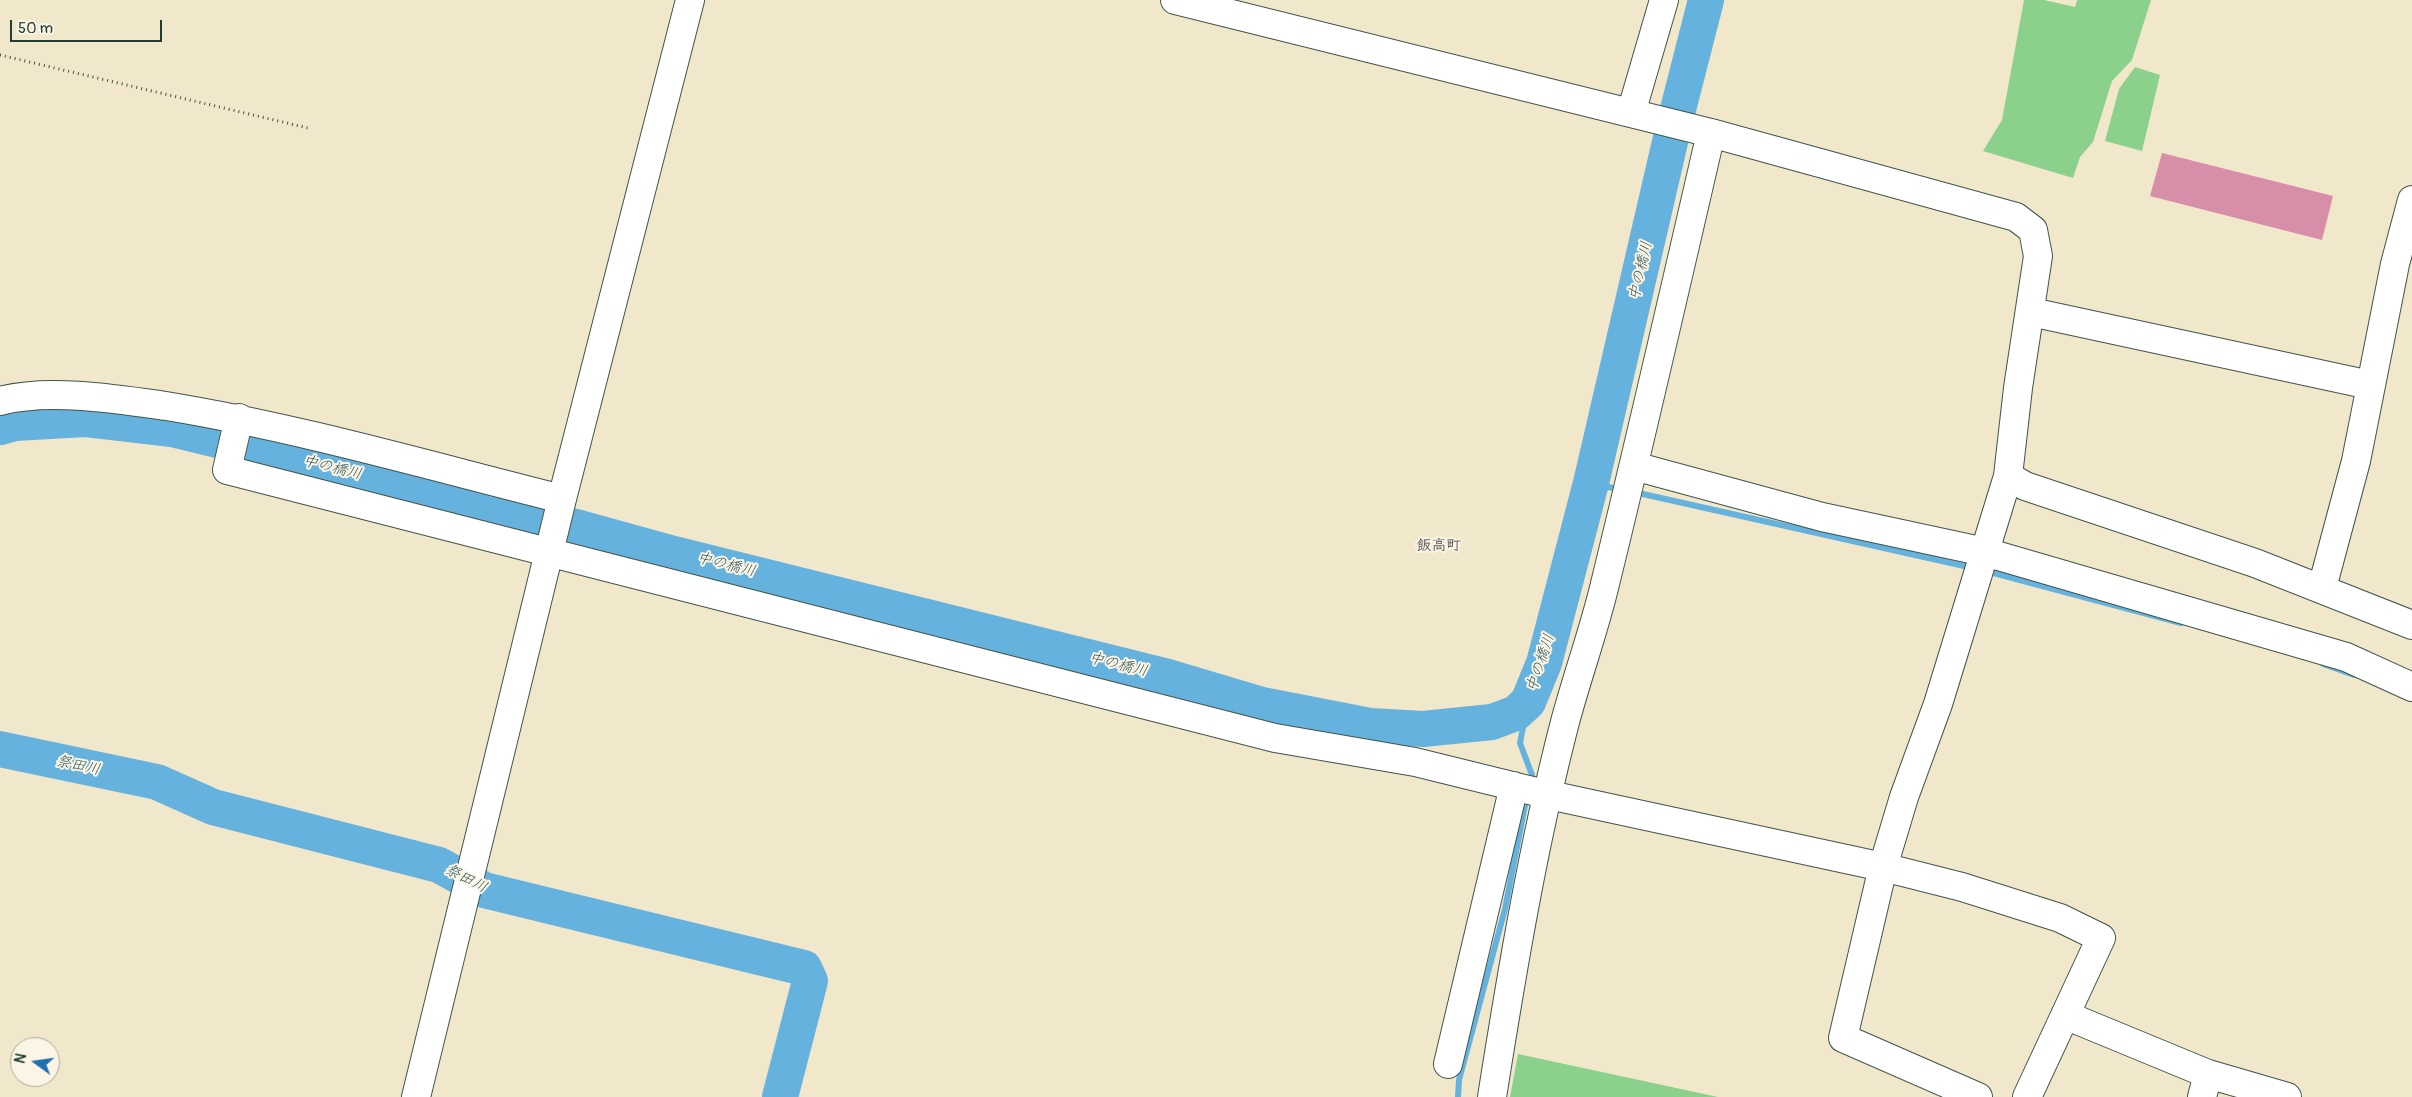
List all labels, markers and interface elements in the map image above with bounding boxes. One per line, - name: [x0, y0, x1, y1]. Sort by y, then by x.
- scale bar: [12, 10, 165, 42]
- text: 50 m: [18, 19, 53, 38]
- water label: 中の橋川: [1625, 240, 1657, 302]
- water label: 中の橋川: [301, 452, 363, 484]
- district label: 飯高町: [1417, 537, 1461, 555]
- water label: 中の橋川: [695, 549, 757, 581]
- water label: 中の橋川: [1523, 632, 1559, 694]
- water label: 中の橋川: [1087, 649, 1149, 681]
- water label: 祭田川: [54, 753, 102, 779]
- water label: 祭田川: [442, 861, 490, 897]
- north arrow: [10, 1037, 60, 1087]
- text: N: [12, 1052, 30, 1065]

